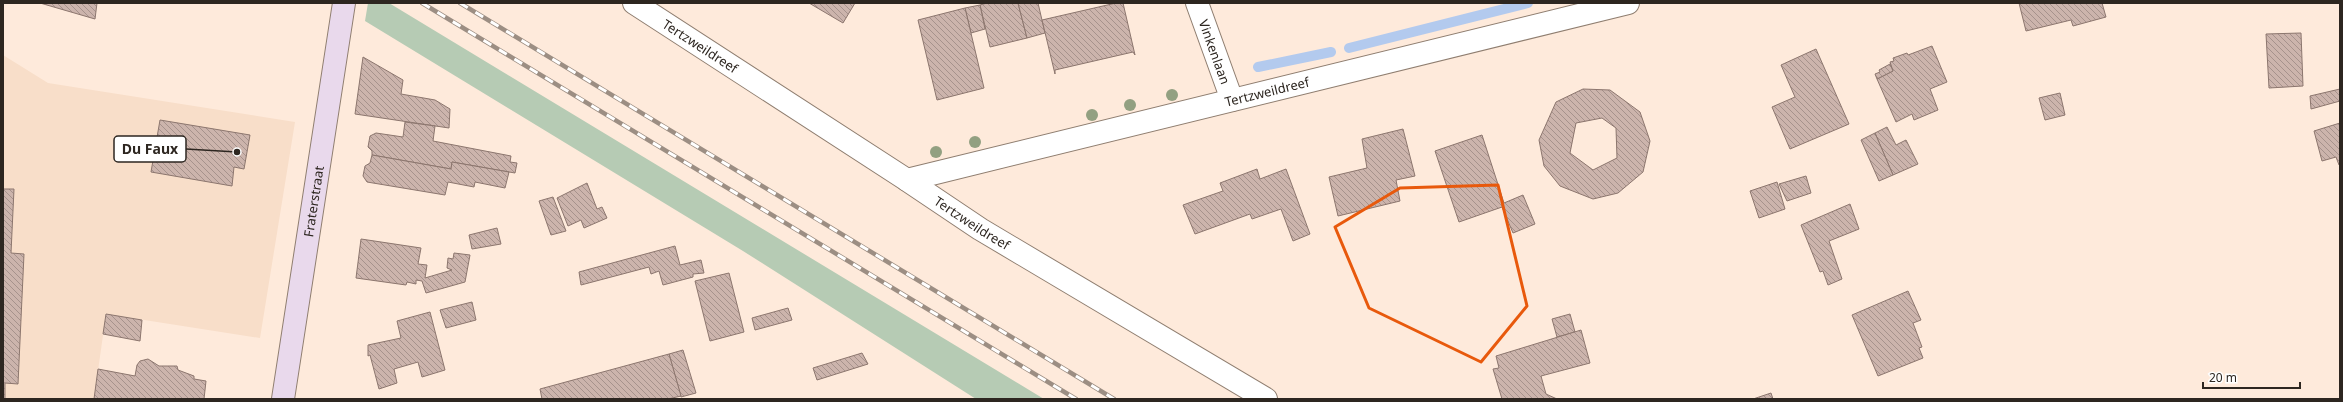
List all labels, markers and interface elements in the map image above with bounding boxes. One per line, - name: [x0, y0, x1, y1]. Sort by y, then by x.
- street label: Tertzweildreef: [659, 15, 743, 78]
- street label: Vinkenlaan: [1195, 17, 1235, 87]
- street label: Tertzweildreef: [1223, 72, 1313, 111]
- callout: Du Faux: [114, 136, 186, 162]
- text: Du Faux: [122, 139, 179, 158]
- street label: Fraterstraat: [299, 164, 328, 238]
- street label: Tertzweildreef: [931, 192, 1015, 255]
- scale bar: [2203, 364, 2300, 390]
- text: 20 m: [2209, 369, 2237, 386]

